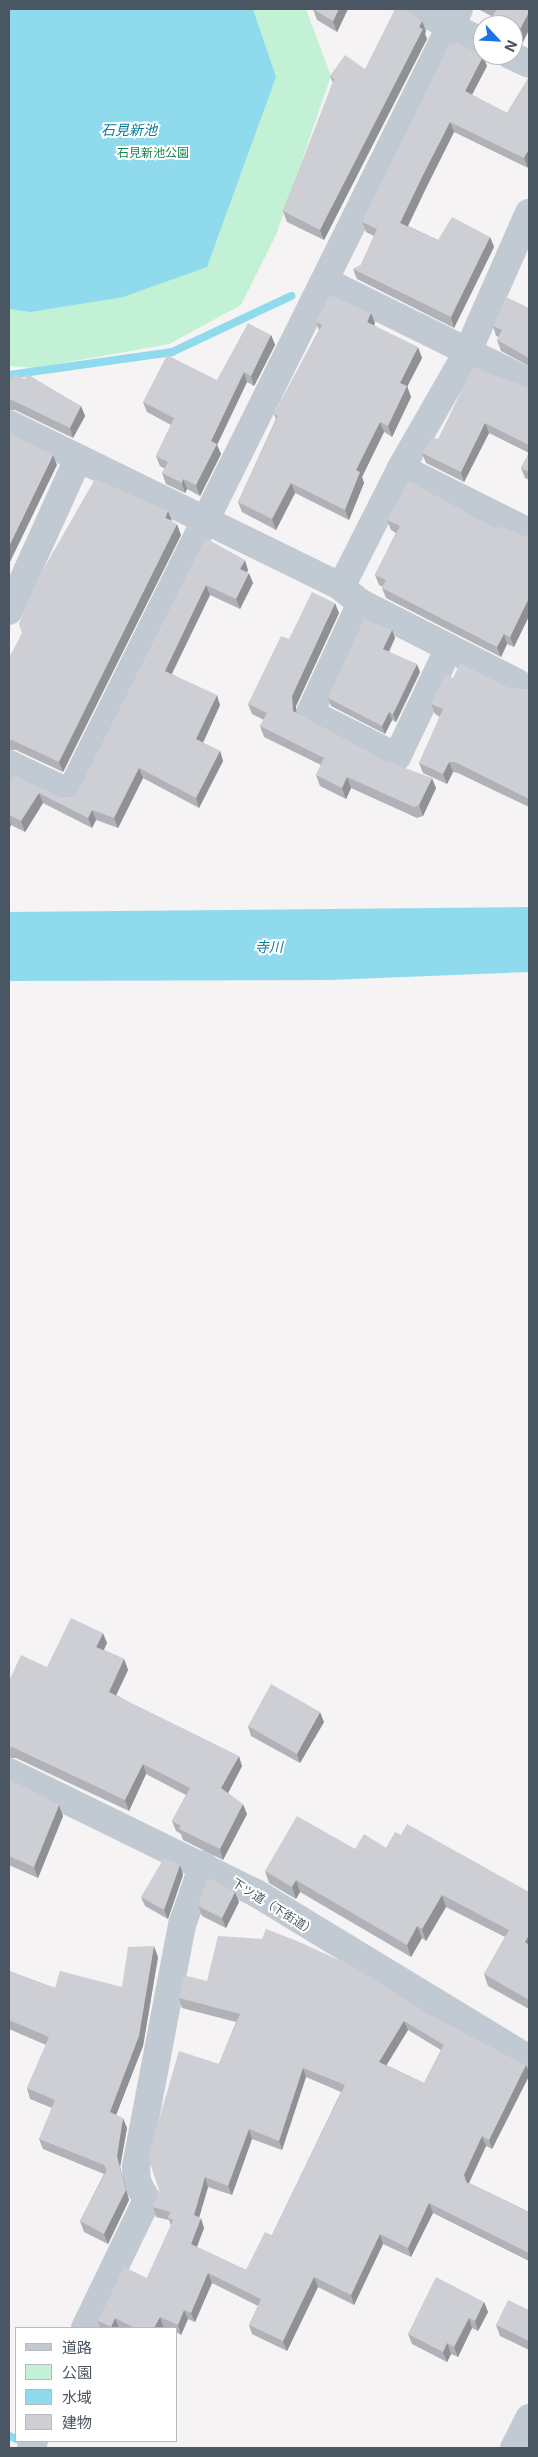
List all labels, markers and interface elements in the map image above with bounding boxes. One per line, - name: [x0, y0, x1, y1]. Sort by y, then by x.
- north arrow: [473, 15, 523, 65]
- text: N: [501, 38, 521, 55]
- water label: 石見新池: [101, 122, 157, 138]
- park label: 石見新池公園: [117, 146, 189, 160]
- water label: 寺川: [255, 938, 283, 956]
- street label: 下ツ道（下街道）: [229, 1875, 319, 1939]
- legend: [15, 2327, 178, 2442]
- text: 道路: [62, 2338, 92, 2357]
- text: 公園: [62, 2363, 92, 2382]
- text: 水域: [62, 2388, 92, 2407]
- text: 建物: [62, 2413, 92, 2432]

